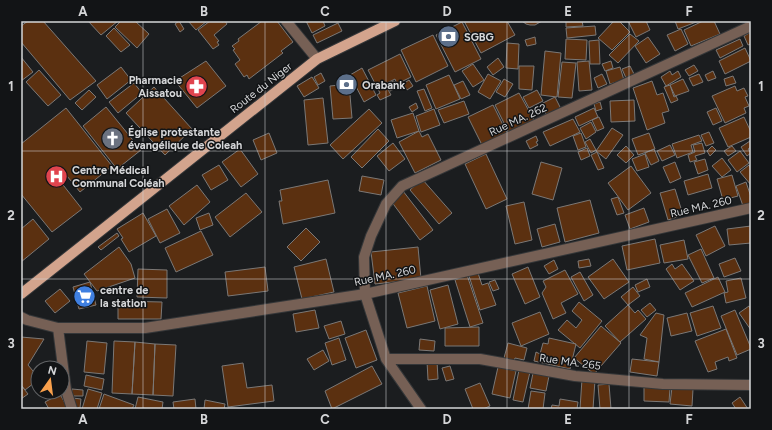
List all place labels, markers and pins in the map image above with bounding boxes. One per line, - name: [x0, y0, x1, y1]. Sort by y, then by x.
- bank icon: SGBG: [436, 24, 462, 50]
- place label: SGBG: [464, 31, 494, 44]
- bank icon: Orabank: [334, 72, 360, 98]
- pharmacy icon: Pharmacie Aissatou: [184, 73, 210, 99]
- place label: Pharmacie Aissatou: [129, 74, 182, 100]
- place label: Orabank: [362, 79, 405, 92]
- church icon: Église protestante évangélique de Coleah: [99, 125, 125, 151]
- place label: Église protestante évangélique de Coleah: [128, 125, 242, 152]
- hospital icon: Centre Médical Communal Coléah: [44, 163, 70, 189]
- place label: Centre Médical Communal Coléah: [72, 164, 165, 190]
- supermarket icon: centre de la station: [71, 283, 97, 309]
- place label: centre de la station: [100, 284, 148, 310]

